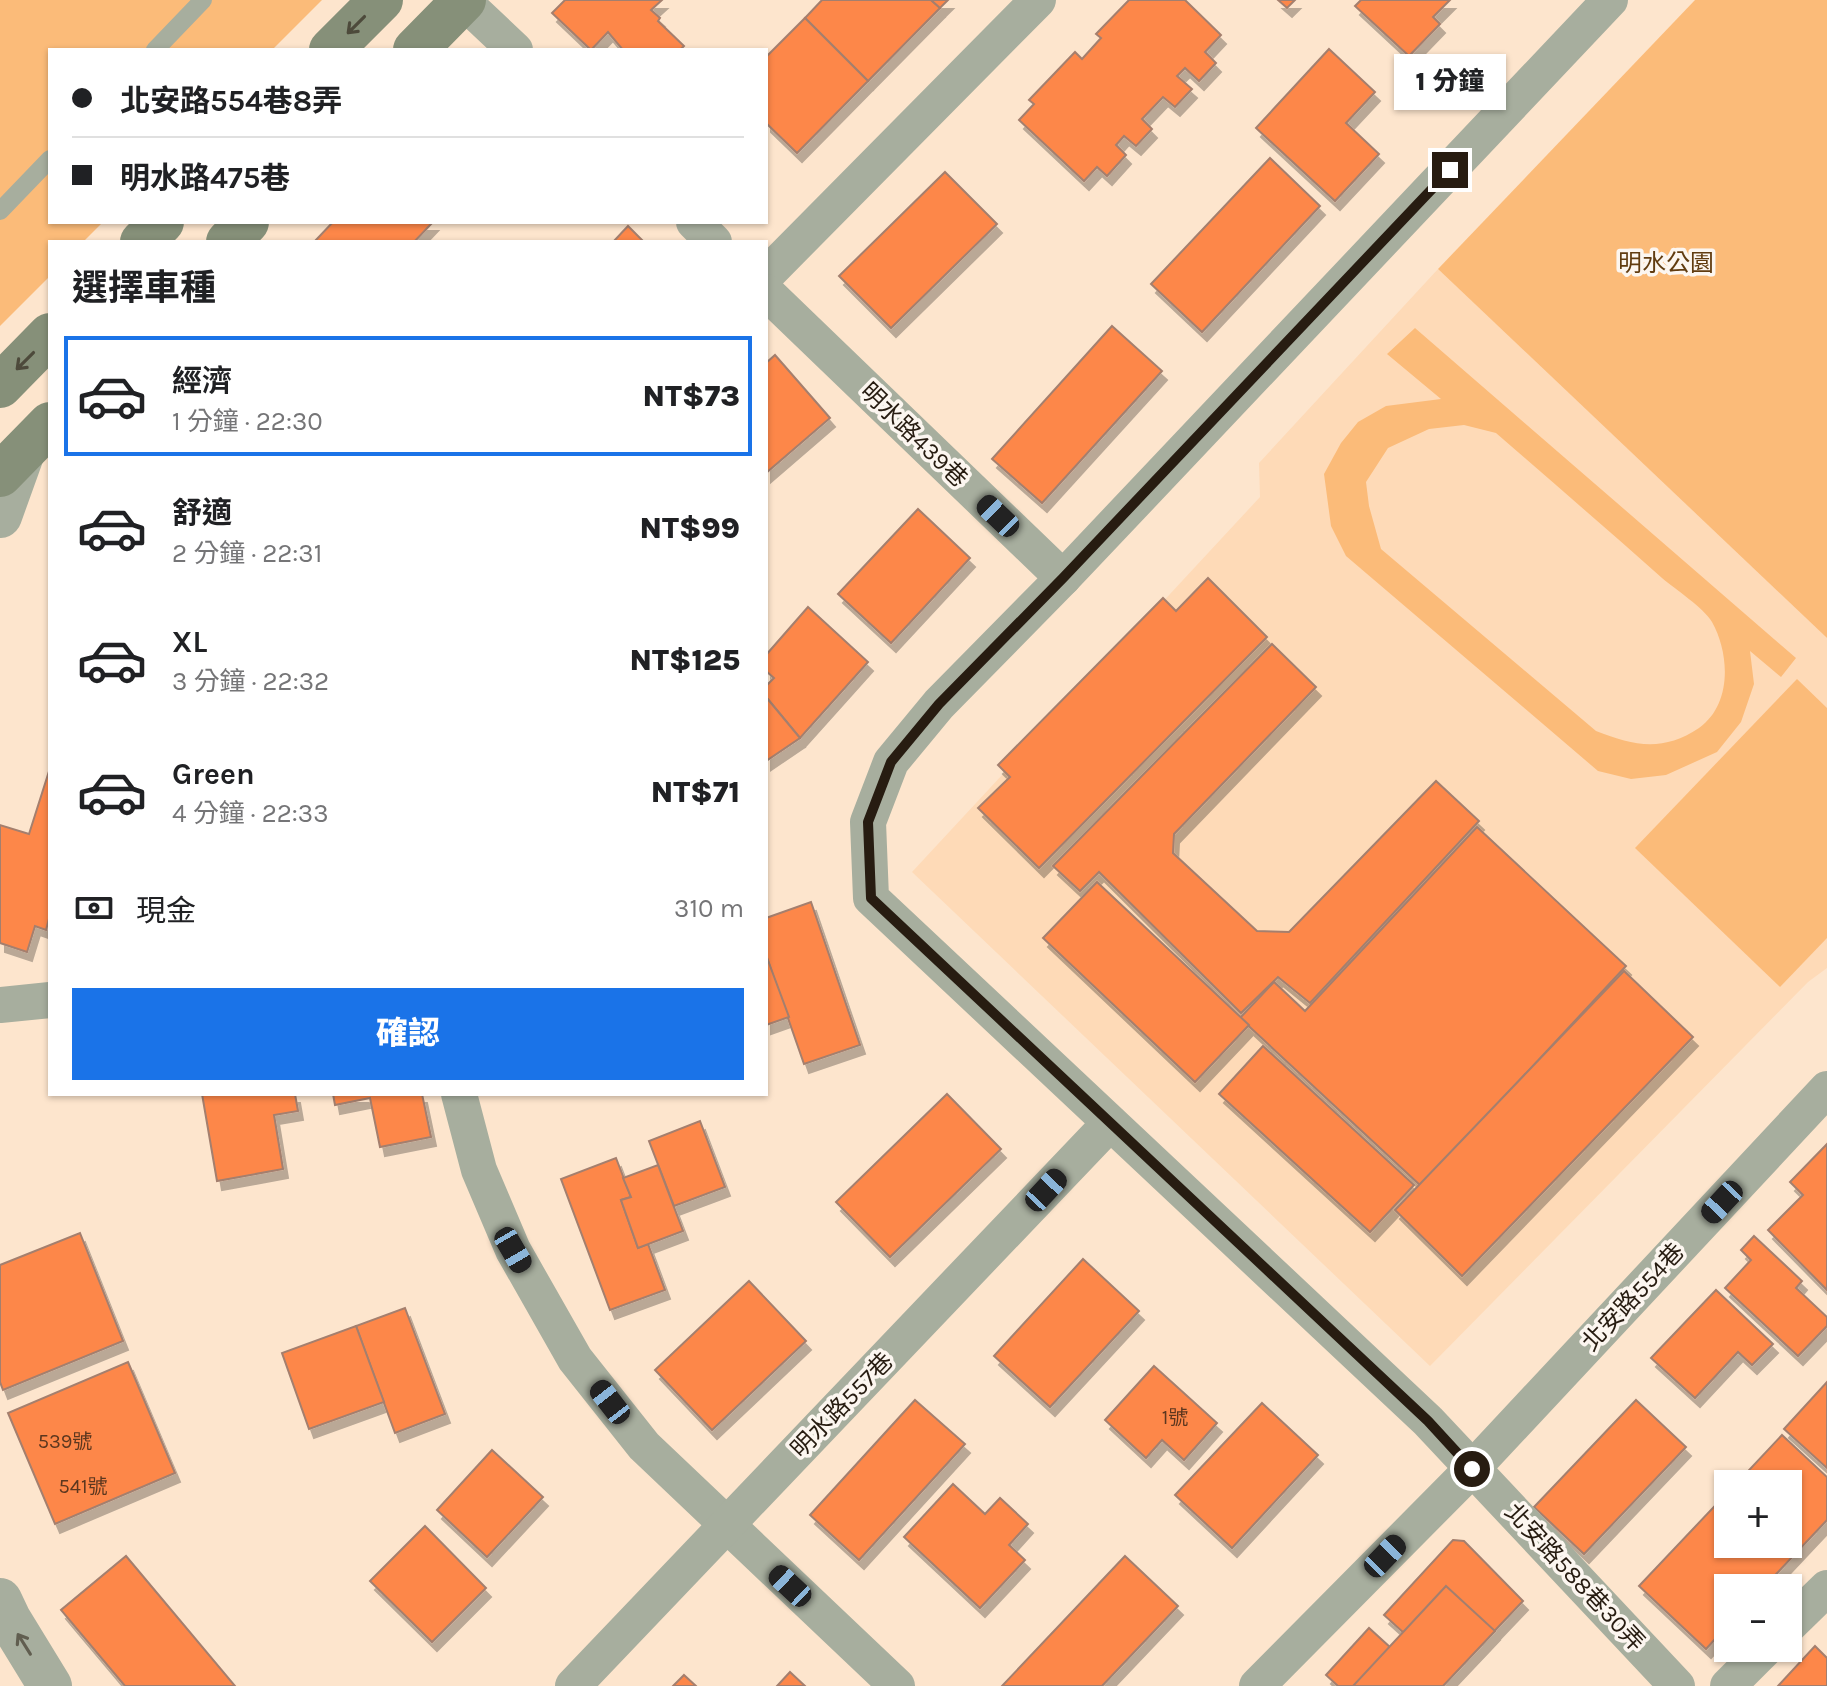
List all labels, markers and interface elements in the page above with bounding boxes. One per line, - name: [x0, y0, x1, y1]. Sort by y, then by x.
- one-way arrow: [347, 15, 366, 34]
- callout: 1 分鐘: [1394, 54, 1506, 110]
- text: 1 分鐘: [1416, 66, 1485, 97]
- text: 北安路554巷8弄: [120, 83, 342, 119]
- route end: [1432, 152, 1468, 188]
- text: 明水路475巷: [120, 160, 290, 196]
- park label: 明水公園: [1618, 249, 1714, 277]
- text: 選擇車種: [72, 267, 216, 309]
- one-way arrow: [16, 351, 35, 370]
- icon: car: [76, 360, 148, 432]
- text: 經濟: [172, 363, 232, 399]
- street label: 明水路439巷: [855, 377, 973, 493]
- text: NT$73: [643, 378, 740, 414]
- text: 1 分鐘 · 22:30: [172, 406, 323, 437]
- car: [972, 491, 1024, 541]
- icon: car: [76, 492, 148, 564]
- text: 舒適: [172, 495, 232, 531]
- text: NT$99: [640, 510, 740, 546]
- text: 2 分鐘 · 22:31: [172, 538, 322, 569]
- icon: car: [76, 624, 148, 696]
- text: XL: [172, 624, 207, 660]
- text: NT$125: [630, 642, 740, 678]
- text: 3 分鐘 · 22:32: [172, 666, 329, 697]
- icon: car: [76, 756, 148, 828]
- text: Green: [172, 756, 255, 792]
- text: NT$71: [651, 774, 740, 810]
- text: 4 分鐘 · 22:33: [172, 798, 329, 829]
- icon: cash: [72, 886, 116, 930]
- text: 現金: [136, 893, 196, 929]
- text: 310 m: [674, 893, 744, 924]
- button: 確認: [72, 988, 744, 1080]
- car: [1021, 1164, 1071, 1216]
- car: [1697, 1176, 1747, 1228]
- car: [491, 1223, 535, 1277]
- street label: 北安路554巷: [1576, 1238, 1690, 1356]
- street label: 明水路557巷: [785, 1347, 899, 1463]
- car: [586, 1376, 634, 1428]
- house number: 1號: [1162, 1406, 1188, 1429]
- house number: 539號: [38, 1430, 92, 1453]
- route start: [1454, 1451, 1490, 1487]
- map controls: [1714, 1470, 1802, 1662]
- button: +: [1714, 1470, 1802, 1558]
- house number: 541號: [58, 1475, 108, 1498]
- street label: 北安路588巷30弄: [1499, 1497, 1651, 1657]
- car: [1360, 1530, 1410, 1582]
- car: [764, 1561, 816, 1611]
- button: −: [1714, 1574, 1802, 1662]
- one-way arrow: [16, 1633, 32, 1655]

